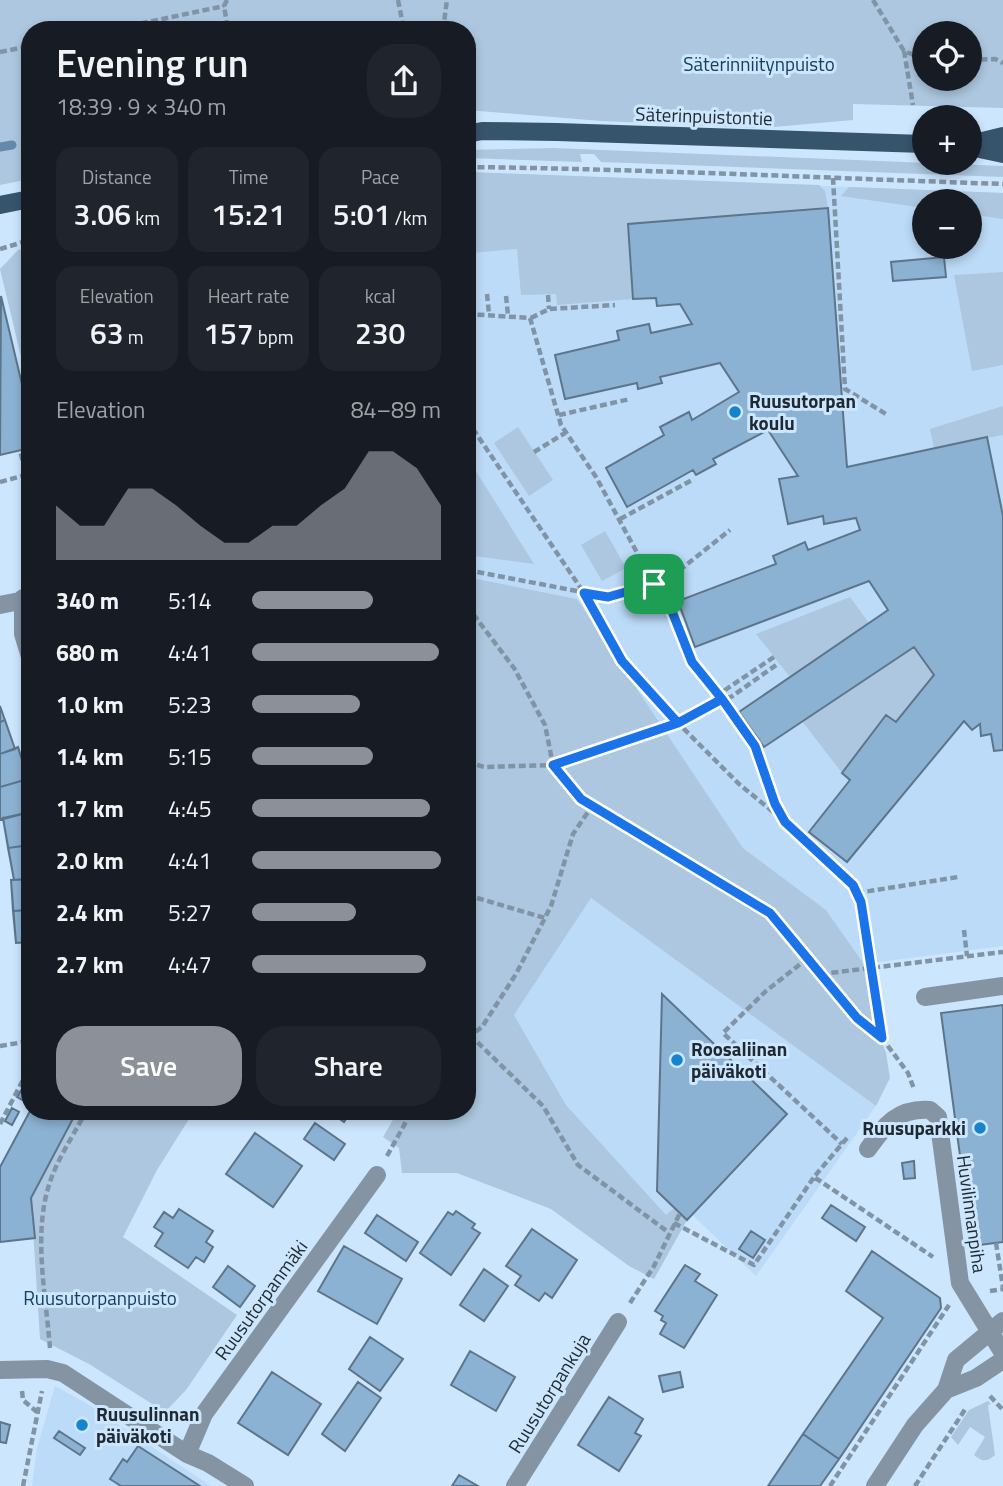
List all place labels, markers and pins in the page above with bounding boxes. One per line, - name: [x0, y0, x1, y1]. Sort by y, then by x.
- place label: Ruusutorpan koulu: [749, 386, 856, 437]
- marker: Ruusutorpan koulu: [727, 404, 743, 420]
- pin: [624, 554, 684, 614]
- place label: Roosaliinan päiväkoti: [691, 1034, 787, 1085]
- marker: Roosaliinan päiväkoti: [669, 1052, 685, 1068]
- place label: Ruusuparkki: [862, 1113, 966, 1142]
- marker: Ruusuparkki: [972, 1120, 988, 1136]
- place label: Ruusulinnan päiväkoti: [96, 1399, 200, 1450]
- marker: Ruusulinnan päiväkoti: [74, 1417, 90, 1433]

